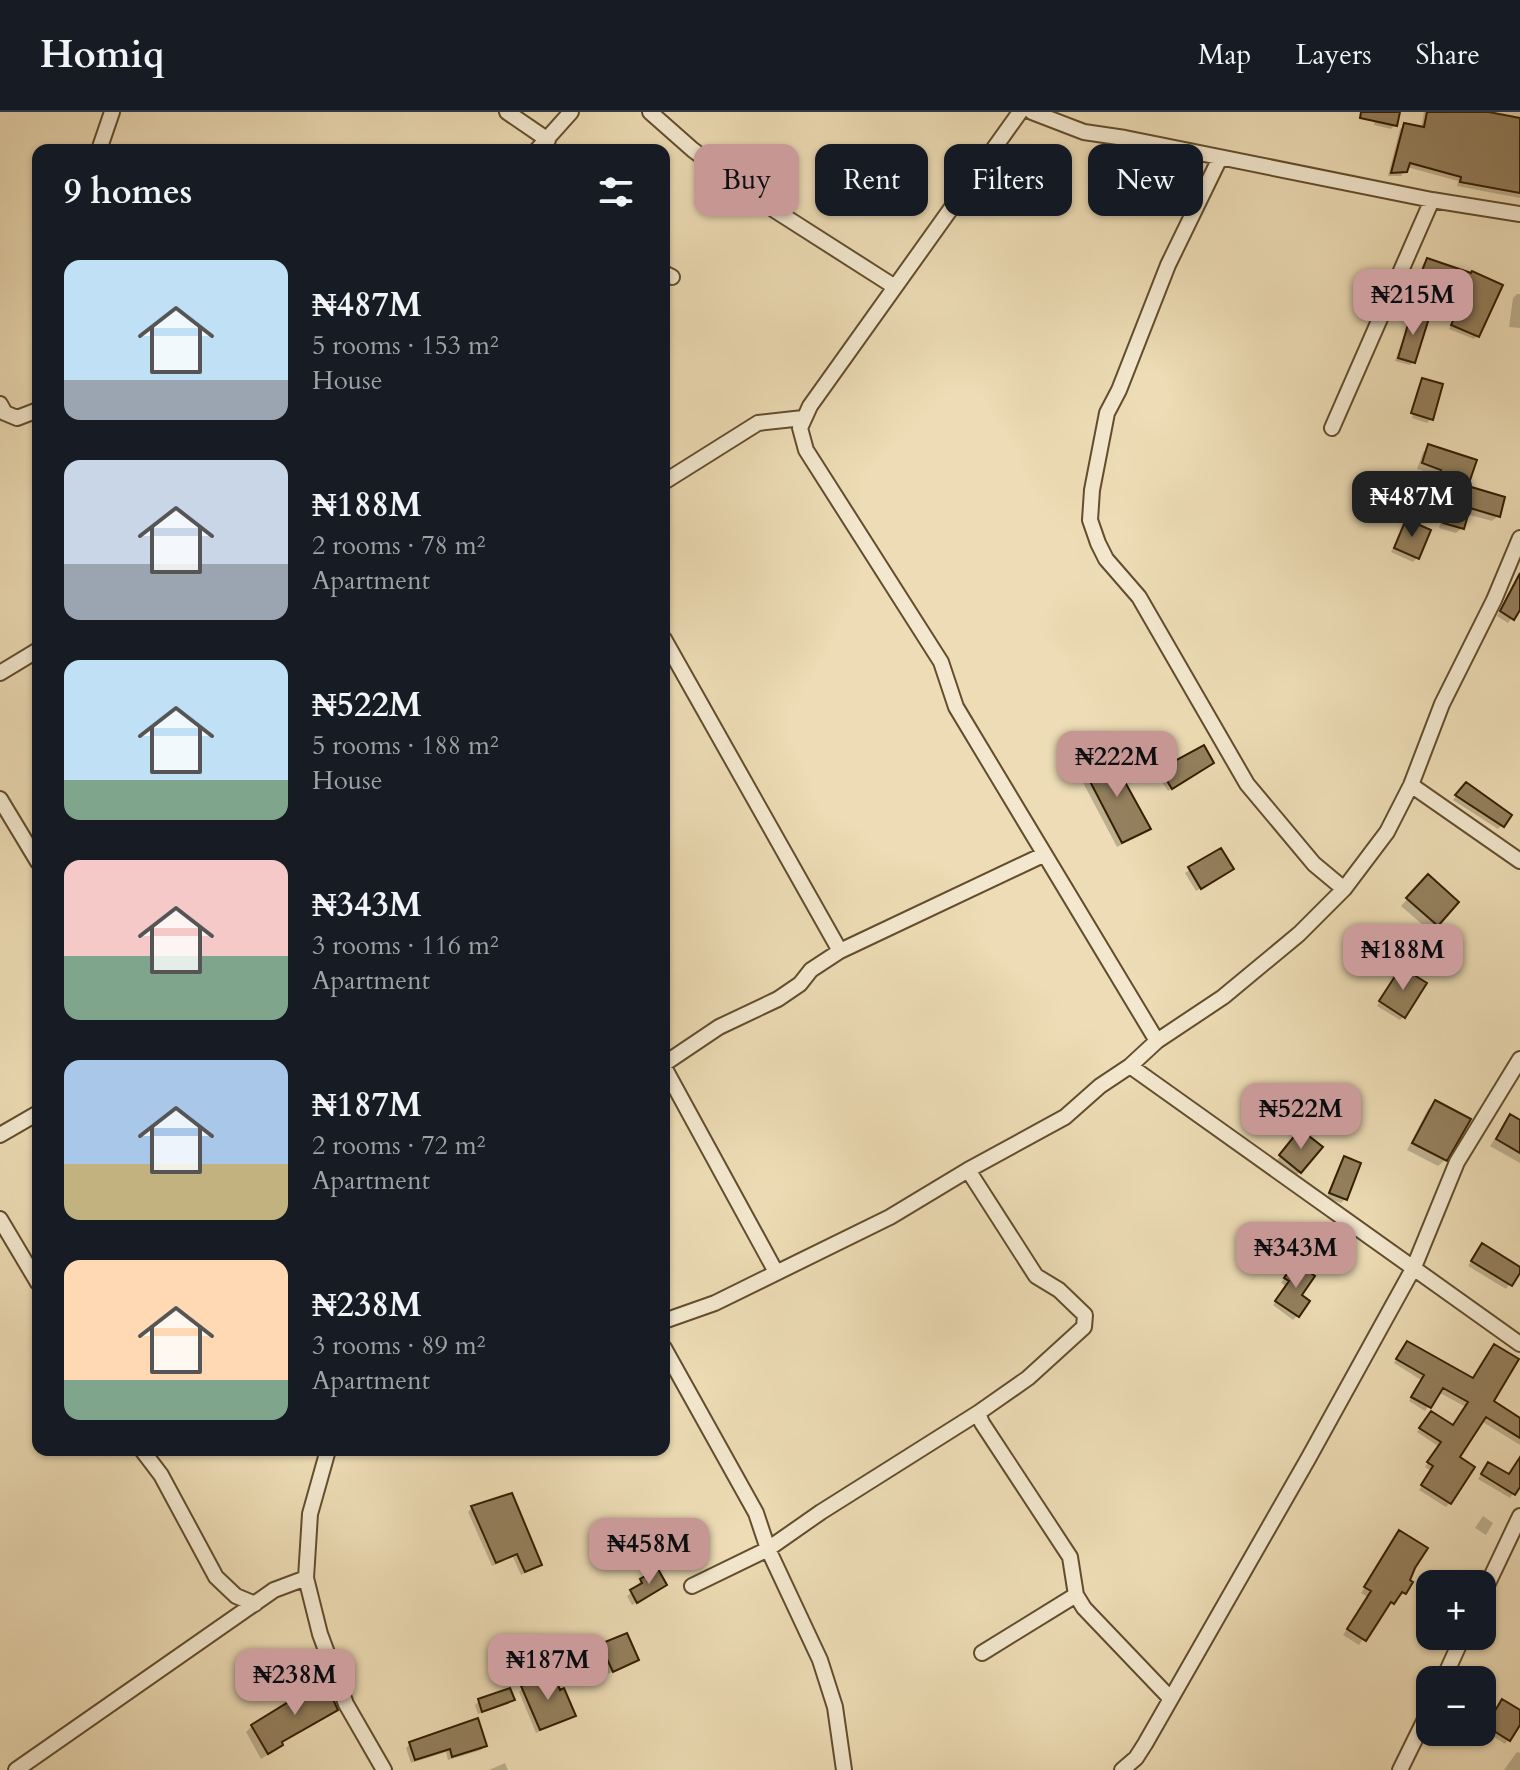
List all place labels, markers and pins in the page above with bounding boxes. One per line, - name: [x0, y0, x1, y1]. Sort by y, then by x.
- pin: ₦215M: [1357, 269, 1469, 337]
- pin: ₦487M: [1356, 471, 1468, 539]
- pin: ₦222M: [1061, 731, 1173, 799]
- pin: ₦188M: [1347, 924, 1459, 992]
- pin: ₦522M: [1245, 1083, 1357, 1151]
- pin: ₦343M: [1240, 1222, 1352, 1290]
- pin: ₦458M: [593, 1518, 705, 1586]
- pin: ₦187M: [492, 1634, 604, 1702]
- pin: ₦238M: [239, 1649, 351, 1717]

